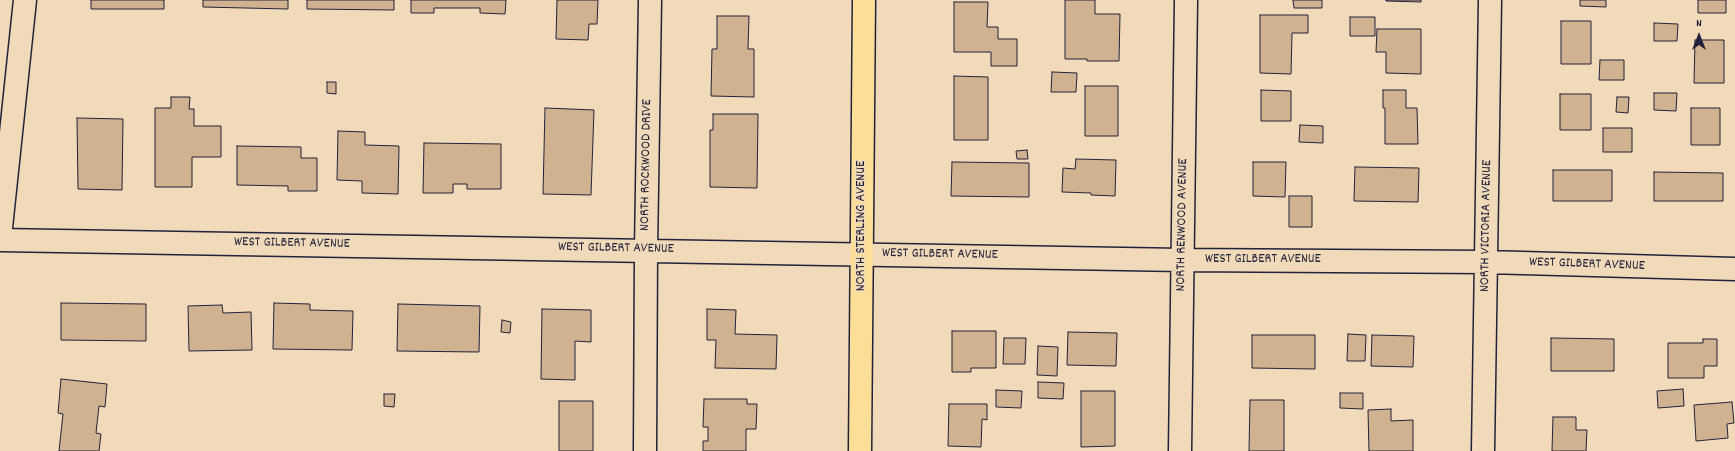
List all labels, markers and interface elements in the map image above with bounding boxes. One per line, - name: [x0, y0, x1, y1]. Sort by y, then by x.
- north arrow: [1679, 16, 1719, 56]
- text: N: [1696, 16, 1702, 32]
- street label: NORTH ROCKWOOD DRIVE: [637, 99, 657, 231]
- street label: NORTH RENWOOD AVENUE: [1173, 158, 1193, 292]
- street label: NORTH VICTORIA AVENUE: [1477, 160, 1497, 292]
- street label: NORTH STERLING AVENUE: [854, 161, 870, 291]
- street label: WEST GILBERT AVENUE: [234, 235, 350, 253]
- street label: WEST GILBERT AVENUE: [558, 240, 674, 258]
- street label: WEST GILBERT AVENUE: [882, 246, 998, 264]
- street label: WEST GILBERT AVENUE: [1205, 252, 1321, 268]
- street label: WEST GILBERT AVENUE: [1529, 255, 1645, 275]

